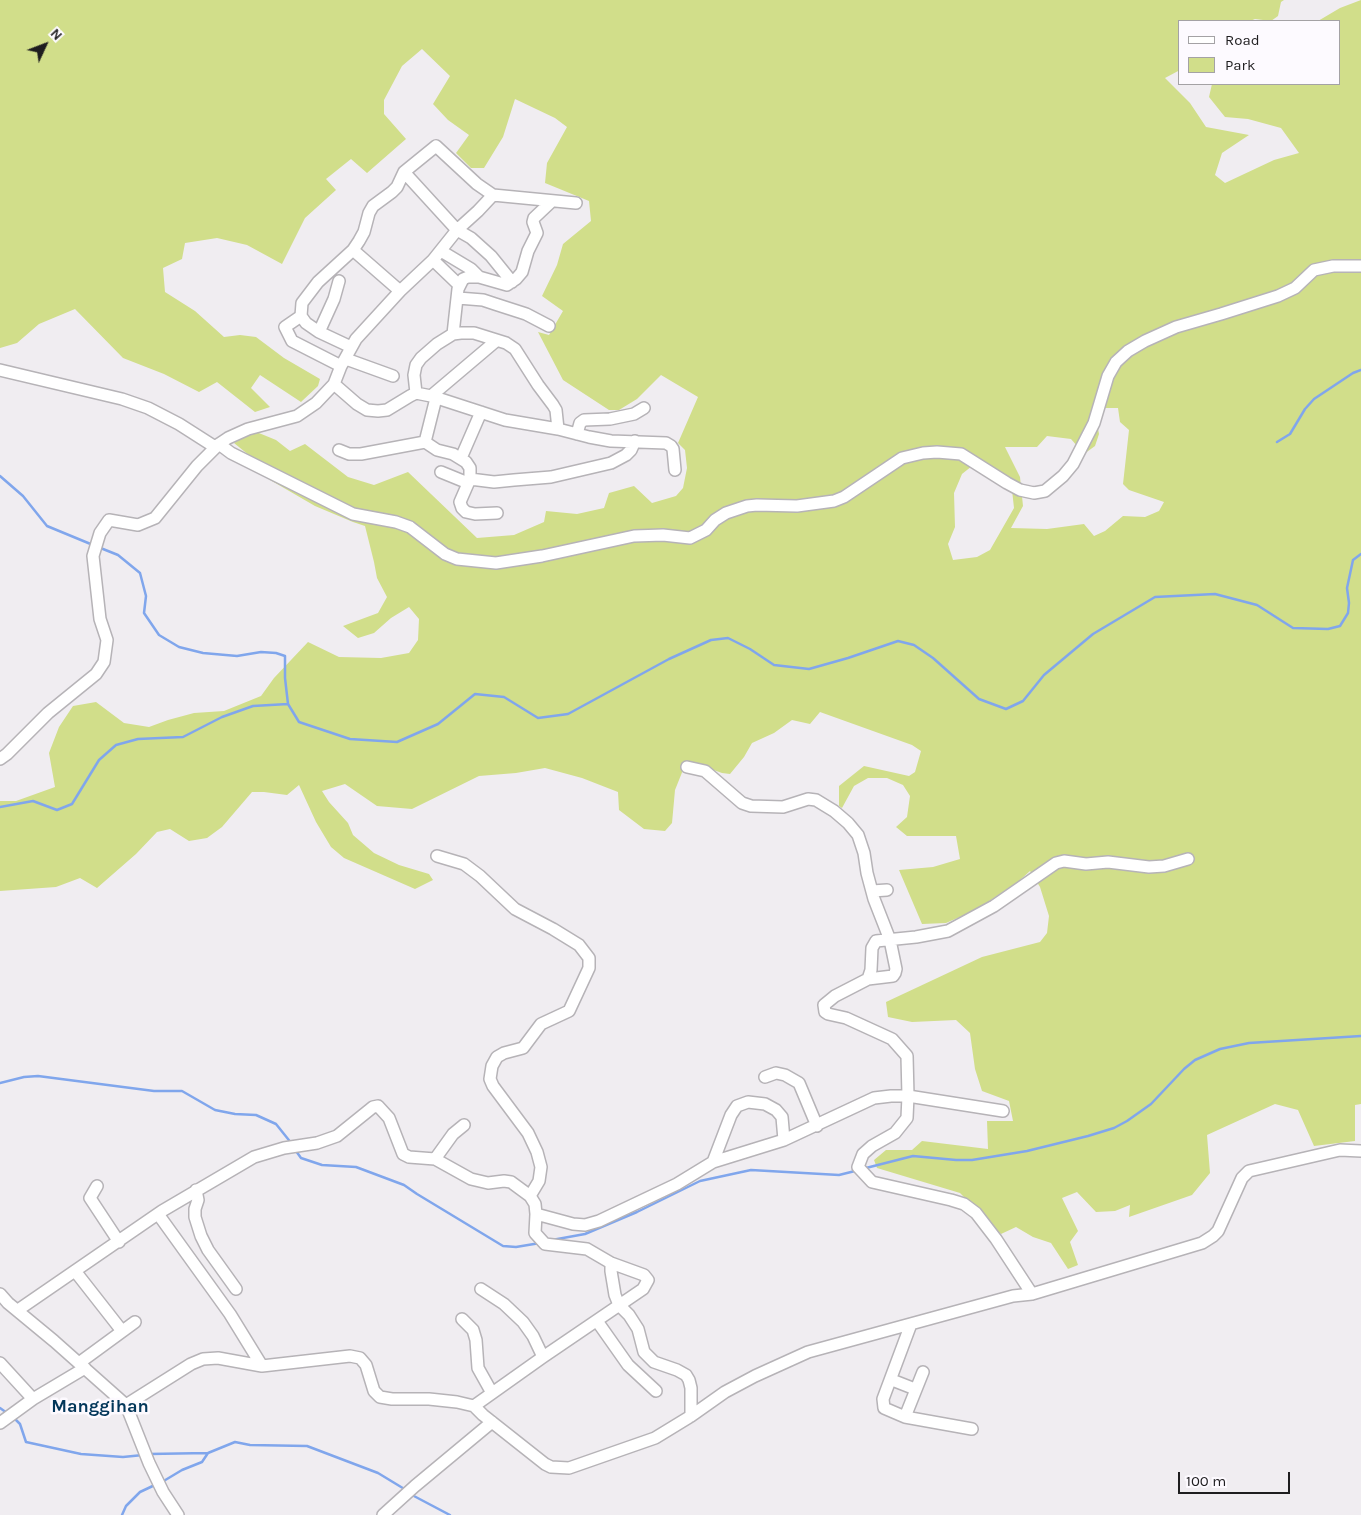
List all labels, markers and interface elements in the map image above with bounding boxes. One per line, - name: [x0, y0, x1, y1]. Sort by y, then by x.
- north arrow: [20, 20, 70, 70]
- legend: [1178, 20, 1341, 85]
- text: N: [47, 25, 66, 44]
- text: Road: [1225, 31, 1260, 49]
- text: Park: [1225, 56, 1255, 74]
- district label: Manggihan: [51, 1396, 149, 1418]
- scale bar: [1181, 1462, 1294, 1494]
- text: 100 m: [1186, 1472, 1226, 1490]

